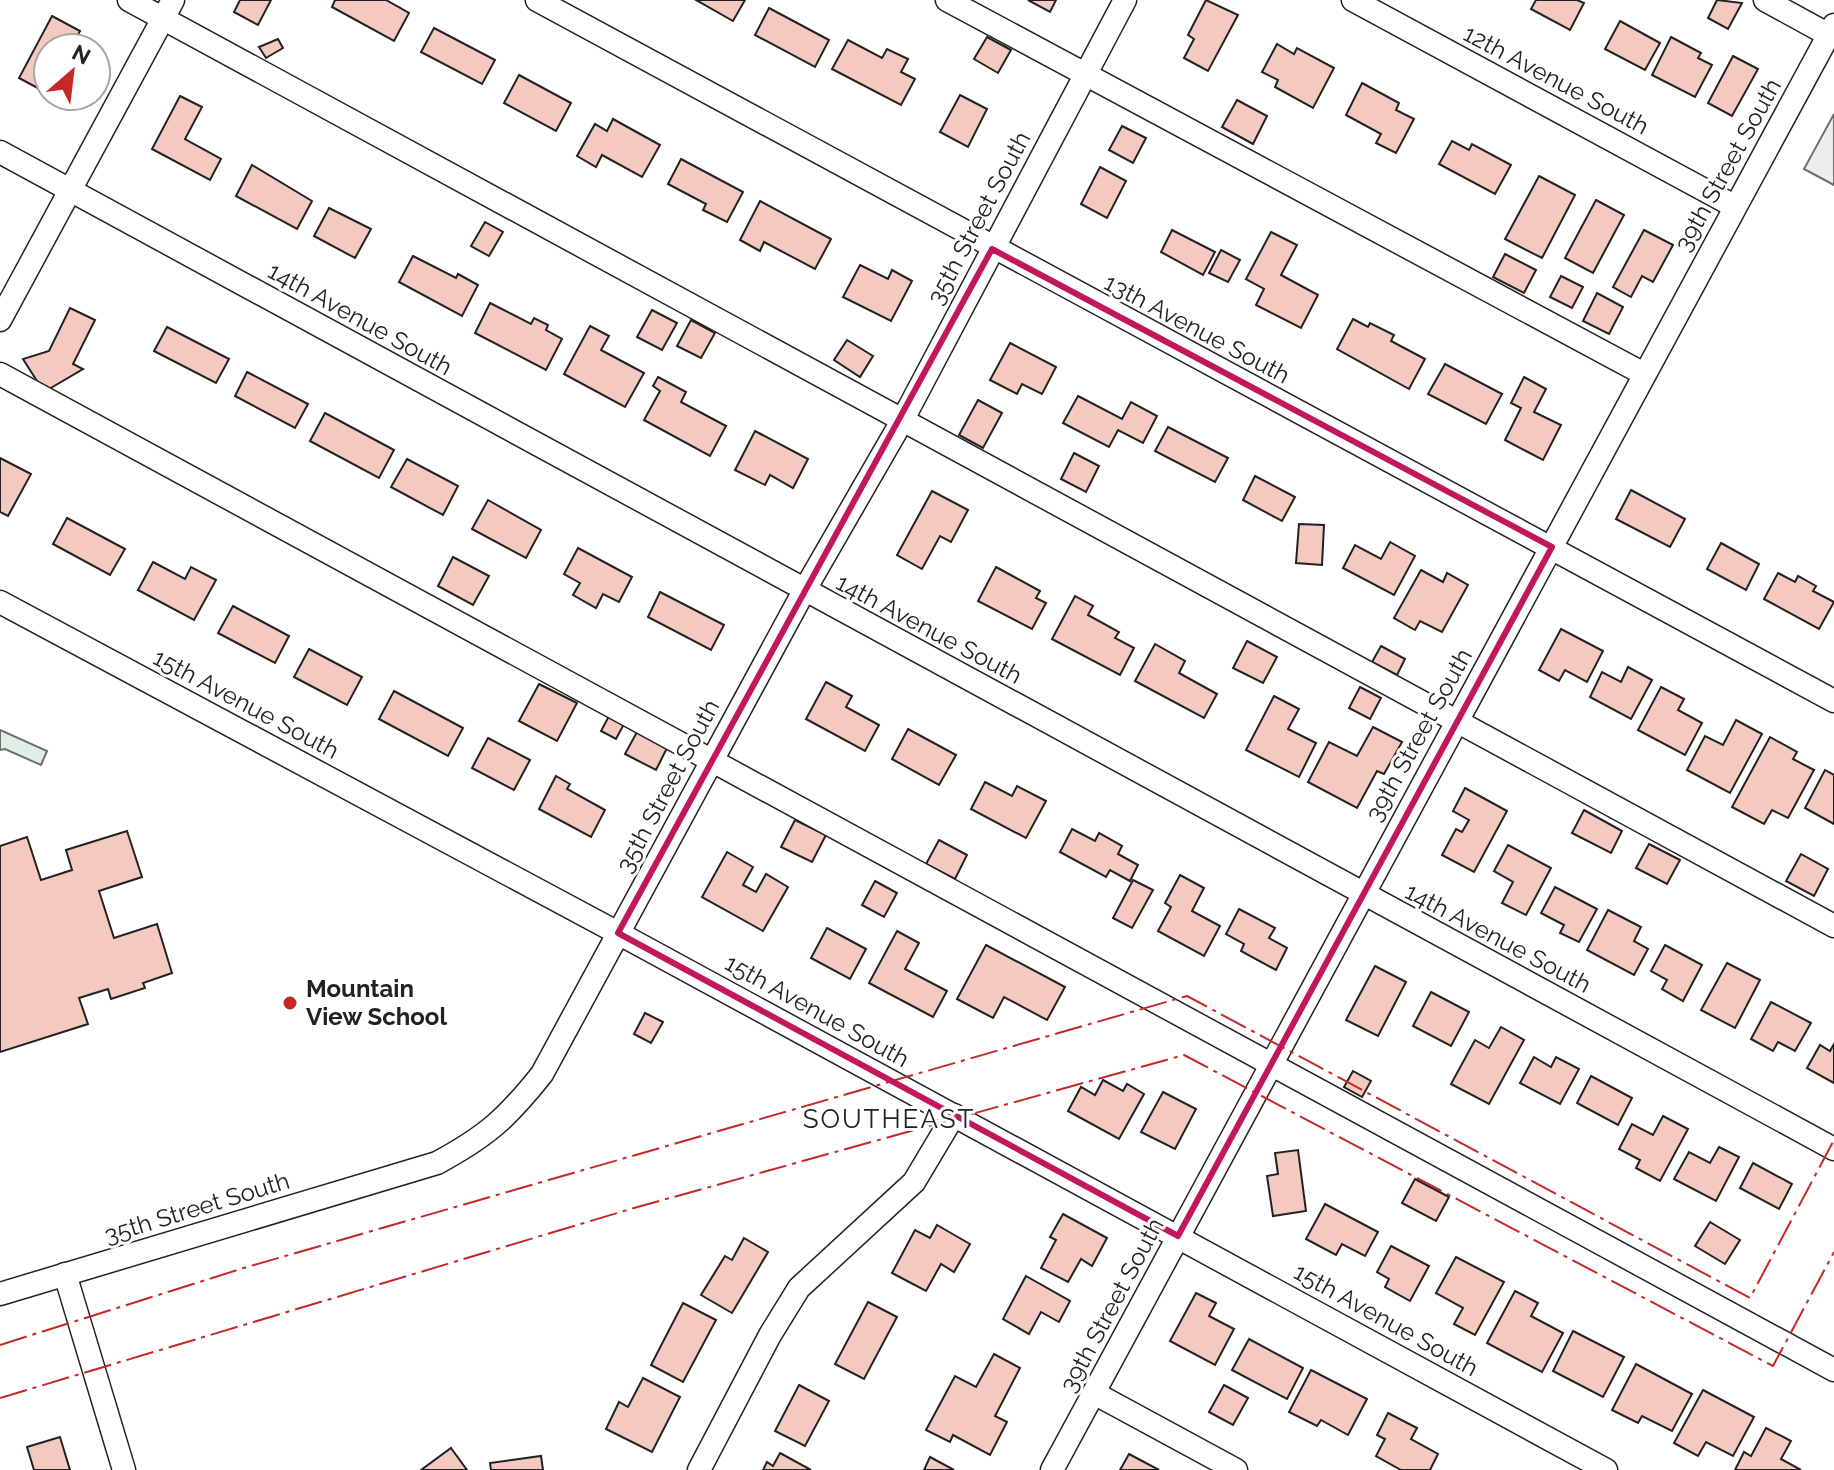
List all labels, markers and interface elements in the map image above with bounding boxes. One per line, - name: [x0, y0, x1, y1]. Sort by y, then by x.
- street label: 12th Avenue South: [1459, 18, 1654, 141]
- north arrow: [32, 32, 112, 112]
- text: N: [68, 39, 95, 70]
- street label: 39th Street South: [1668, 73, 1787, 256]
- street label: 35th Street South: [921, 126, 1036, 309]
- street label: 14th Avenue South: [263, 256, 457, 381]
- street label: 13th Avenue South: [1099, 267, 1295, 390]
- street label: 14th Avenue South: [831, 567, 1027, 690]
- street label: 15th Avenue South: [148, 642, 344, 765]
- street label: 39th Street South: [1359, 643, 1478, 826]
- street label: 35th Street South: [610, 694, 725, 877]
- street label: 14th Avenue South: [1400, 876, 1596, 999]
- street label: 15th Avenue South: [720, 948, 914, 1073]
- place label: Mountain View School: [306, 974, 447, 1031]
- marker: Mountain View School: [281, 994, 299, 1012]
- district label: SOUTHEAST: [803, 1104, 975, 1134]
- street label: 35th Street South: [101, 1166, 293, 1249]
- street label: 39th Street South: [1053, 1213, 1170, 1397]
- street label: 15th Avenue South: [1289, 1257, 1483, 1382]

